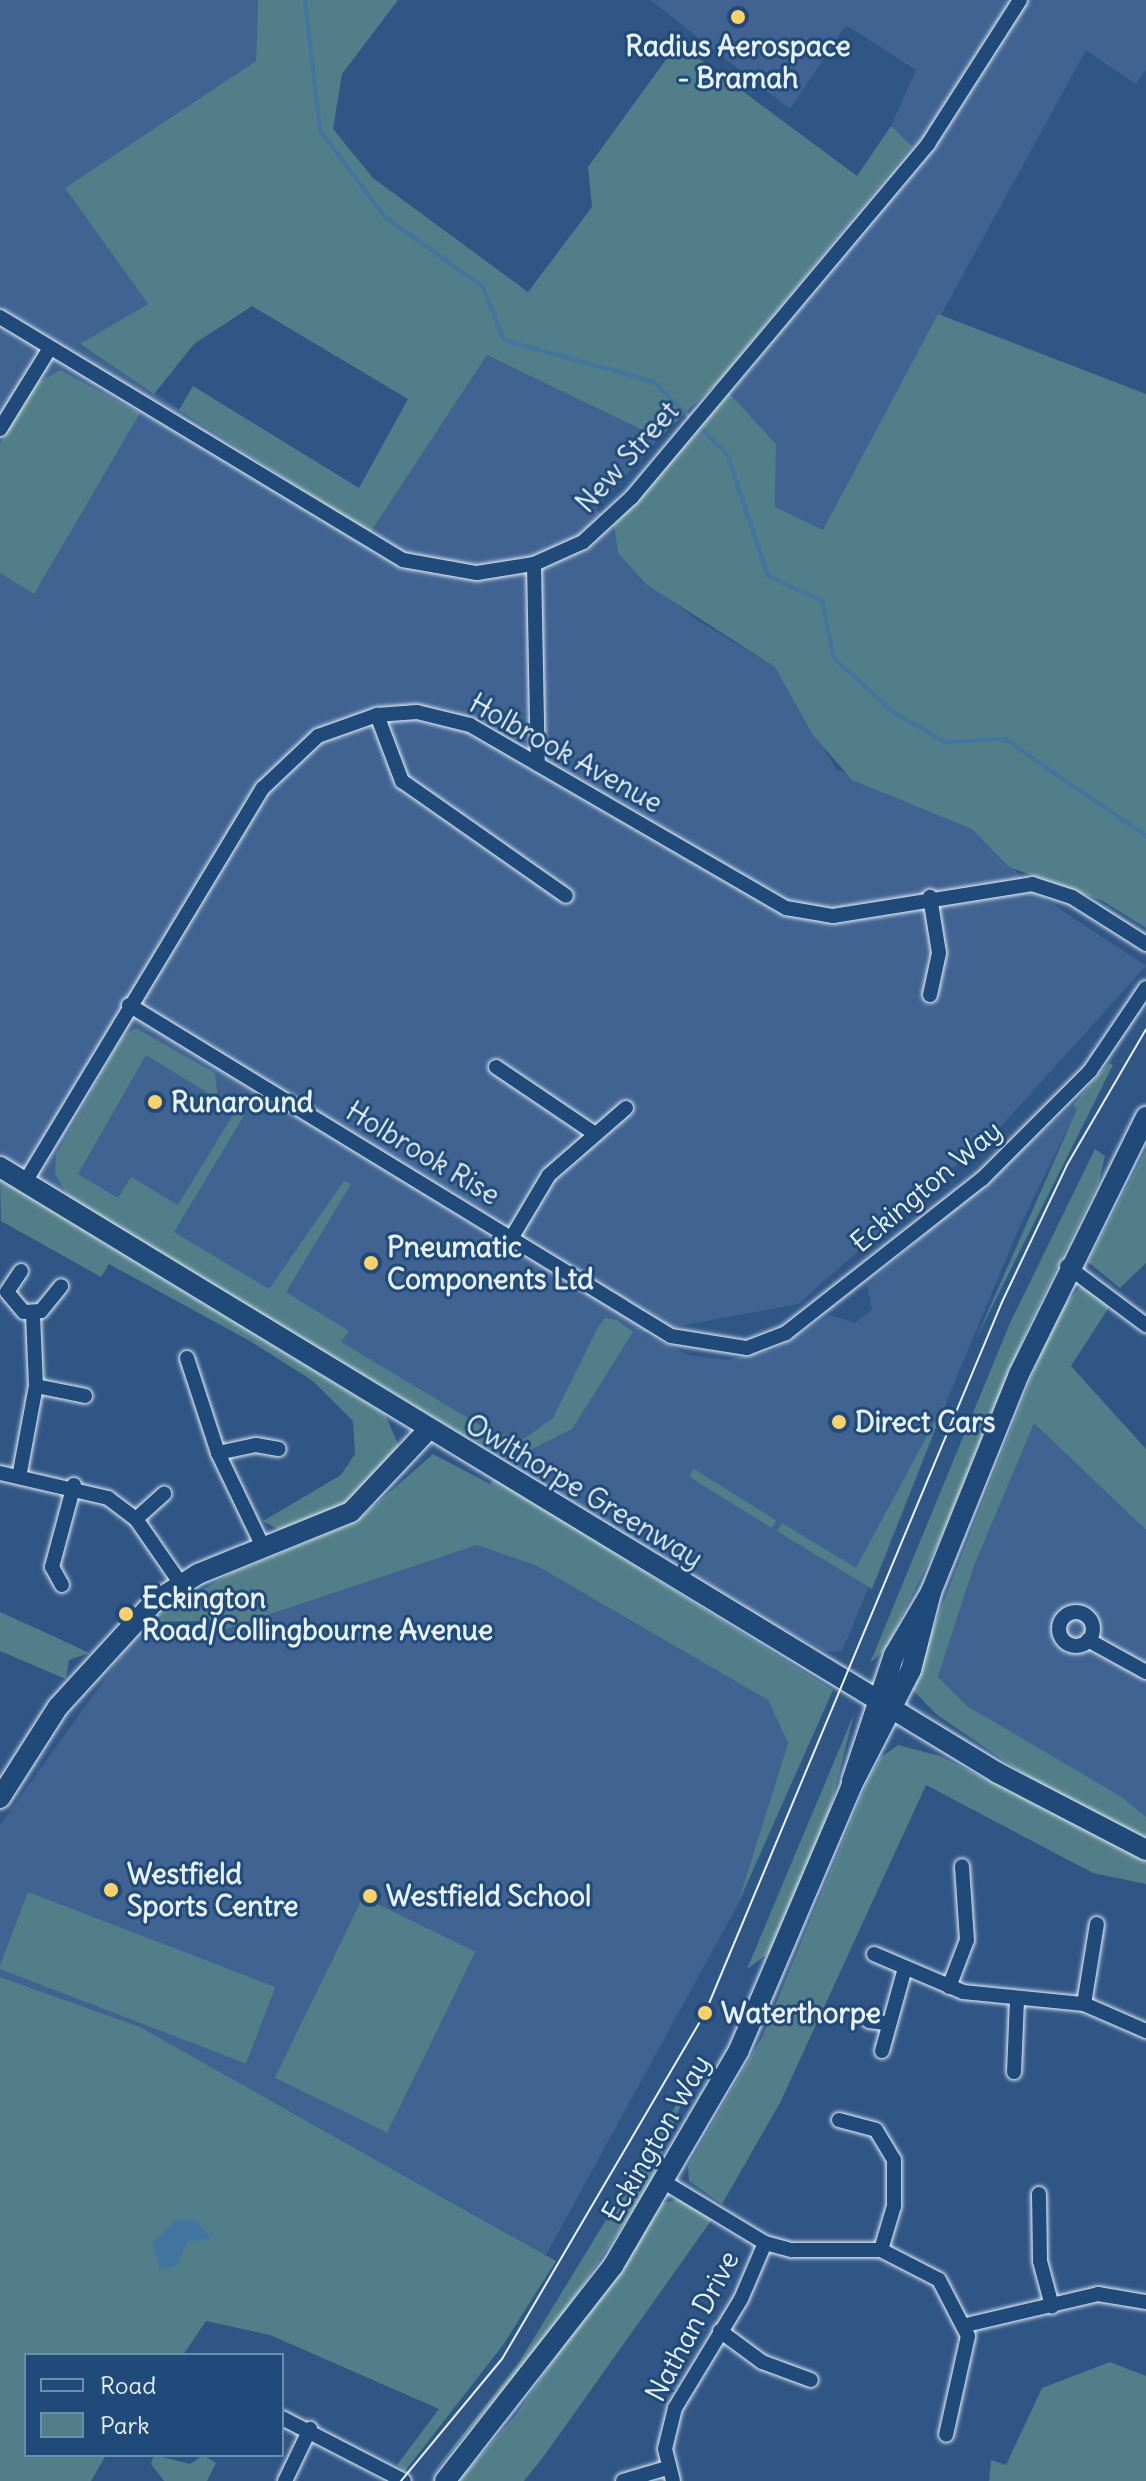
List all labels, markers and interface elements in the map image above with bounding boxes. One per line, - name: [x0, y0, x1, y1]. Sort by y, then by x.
- marker: Radius Aerospace - Bramah: [729, 8, 747, 26]
- place label: Radius Aerospace - Bramah: [625, 29, 851, 95]
- street label: New Street: [568, 395, 686, 519]
- street label: Holbrook Avenue: [464, 686, 668, 820]
- place label: Runaround: [171, 1085, 313, 1119]
- marker: Runaround: [146, 1093, 164, 1111]
- street label: Holbrook Rise: [340, 1094, 506, 1212]
- street label: Eckington Way: [844, 1113, 1008, 1259]
- place label: Pneumatic Components Ltd: [387, 1230, 594, 1296]
- marker: Pneumatic Components Ltd: [362, 1254, 380, 1272]
- place label: Direct Cars: [855, 1405, 996, 1439]
- street label: Owlthorpe Greenway: [459, 1407, 709, 1575]
- marker: Direct Cars: [830, 1413, 848, 1431]
- place label: Eckington Road/Collingbourne Avenue: [142, 1581, 493, 1647]
- marker: Eckington Road/Collingbourne Avenue: [117, 1605, 135, 1623]
- place label: Westfield Sports Centre: [127, 1857, 298, 1923]
- place label: Westfield School: [386, 1879, 591, 1913]
- marker: Westfield Sports Centre: [102, 1881, 120, 1899]
- marker: Westfield School: [361, 1887, 379, 1905]
- place label: Waterthorpe: [721, 1996, 881, 2030]
- marker: Waterthorpe: [696, 2004, 714, 2022]
- street label: Eckington Way: [595, 2049, 717, 2227]
- street label: Nathan Drive: [638, 2245, 746, 2407]
- legend: [24, 2353, 284, 2457]
- text: Road: [100, 2370, 156, 2400]
- text: Park: [100, 2410, 150, 2440]

